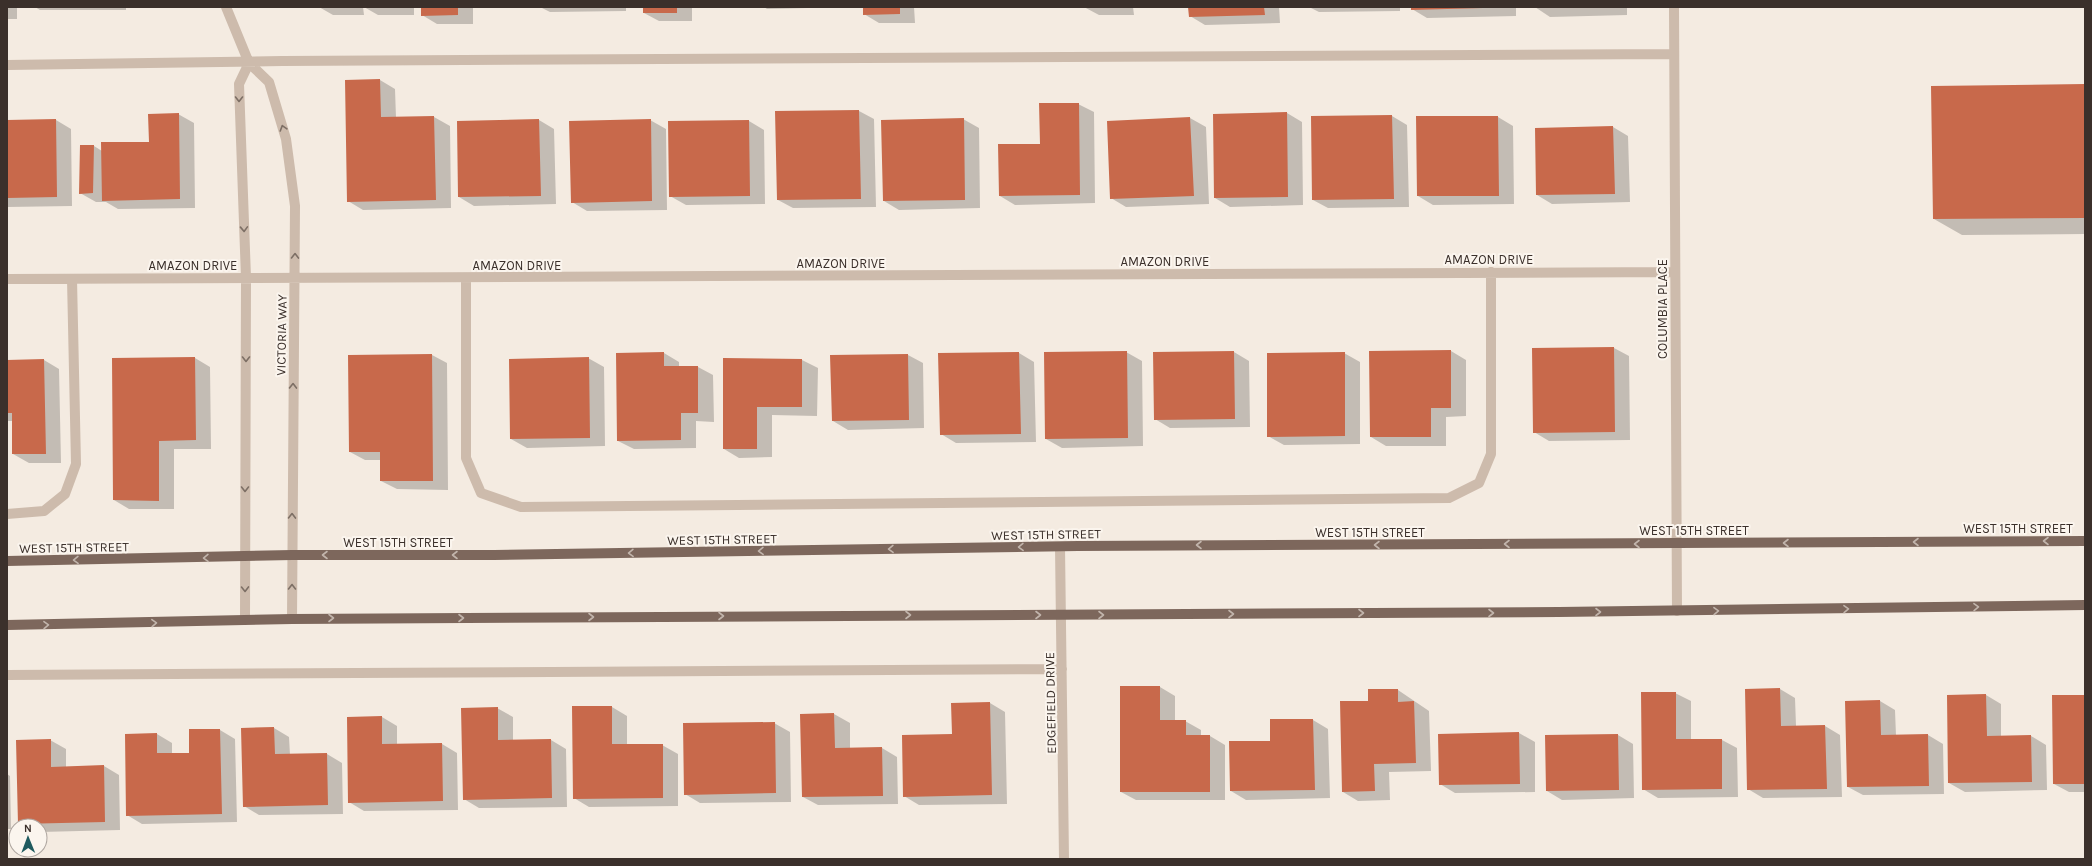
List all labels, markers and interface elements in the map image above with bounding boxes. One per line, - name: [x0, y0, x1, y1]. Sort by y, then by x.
- one-way arrow: [235, 96, 243, 102]
- one-way arrow: [279, 124, 288, 131]
- one-way arrow: [240, 226, 248, 232]
- street label: AMAZON DRIVE: [1445, 252, 1533, 267]
- one-way arrow: [291, 253, 299, 259]
- street label: AMAZON DRIVE: [1121, 254, 1209, 269]
- street label: AMAZON DRIVE: [797, 256, 885, 271]
- street label: AMAZON DRIVE: [149, 258, 237, 273]
- street label: AMAZON DRIVE: [473, 258, 561, 273]
- street label: COLUMBIA PLACE: [1655, 259, 1670, 359]
- street label: VICTORIA WAY: [273, 294, 290, 376]
- one-way arrow: [242, 356, 250, 362]
- one-way arrow: [289, 383, 297, 389]
- one-way arrow: [241, 486, 249, 492]
- one-way arrow: [288, 513, 296, 519]
- street label: WEST 15TH STREET: [1963, 521, 2073, 536]
- street label: WEST 15TH STREET: [1639, 523, 1749, 538]
- street label: WEST 15TH STREET: [1315, 525, 1425, 540]
- street label: WEST 15TH STREET: [991, 526, 1101, 543]
- street label: WEST 15TH STREET: [667, 531, 777, 548]
- street label: WEST 15TH STREET: [343, 535, 453, 550]
- one-way arrow: [2043, 537, 2049, 545]
- one-way arrow: [1913, 538, 1919, 546]
- street label: WEST 15TH STREET: [19, 539, 129, 556]
- one-way arrow: [1783, 539, 1789, 547]
- one-way arrow: [1504, 540, 1510, 548]
- one-way arrow: [1634, 540, 1640, 548]
- one-way arrow: [1196, 541, 1202, 549]
- one-way arrow: [1374, 541, 1380, 549]
- one-way arrow: [1018, 543, 1024, 551]
- one-way arrow: [888, 545, 894, 553]
- one-way arrow: [758, 547, 764, 555]
- one-way arrow: [628, 549, 634, 557]
- one-way arrow: [322, 551, 328, 559]
- one-way arrow: [452, 551, 458, 559]
- one-way arrow: [203, 554, 209, 562]
- one-way arrow: [73, 556, 79, 564]
- one-way arrow: [288, 584, 296, 590]
- one-way arrow: [241, 586, 249, 592]
- one-way arrow: [1973, 603, 1979, 611]
- one-way arrow: [1843, 605, 1849, 613]
- one-way arrow: [1713, 606, 1719, 615]
- one-way arrow: [1488, 608, 1494, 617]
- one-way arrow: [1595, 608, 1601, 616]
- one-way arrow: [1358, 609, 1364, 617]
- one-way arrow: [1228, 610, 1234, 618]
- one-way arrow: [905, 611, 911, 619]
- one-way arrow: [1035, 611, 1041, 619]
- one-way arrow: [1098, 611, 1104, 619]
- one-way arrow: [718, 612, 724, 620]
- one-way arrow: [588, 613, 594, 621]
- one-way arrow: [328, 614, 334, 623]
- one-way arrow: [458, 614, 464, 622]
- one-way arrow: [151, 619, 157, 627]
- one-way arrow: [43, 621, 49, 629]
- street label: EDGEFIELD DRIVE: [1042, 652, 1059, 754]
- north arrow: [8, 818, 48, 858]
- text: N: [24, 822, 32, 835]

